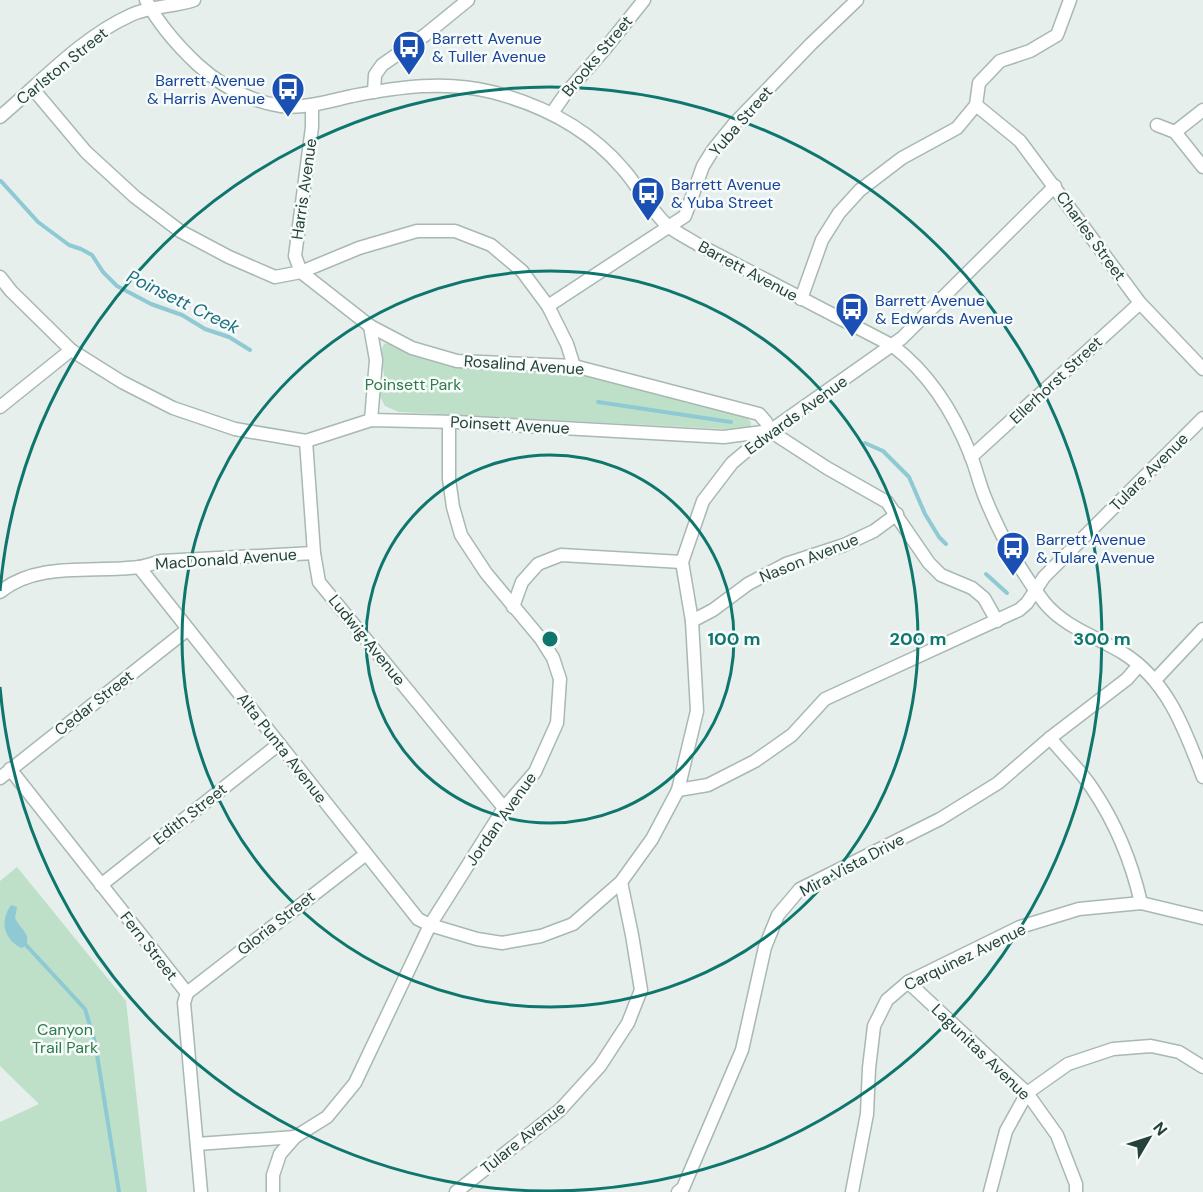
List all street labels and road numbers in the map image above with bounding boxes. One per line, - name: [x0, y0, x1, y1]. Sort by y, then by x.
- street label: Brooks Street: [557, 11, 637, 101]
- street label: Carlston Street: [12, 23, 112, 109]
- street label: Yuba Street: [705, 82, 777, 160]
- street label: Harris Avenue: [287, 137, 321, 241]
- street label: Charles Street: [1051, 187, 1131, 285]
- street label: Barrett Avenue: [695, 236, 801, 306]
- street label: Ellerhorst Street: [1005, 332, 1107, 428]
- street label: Rosalind Avenue: [463, 350, 585, 380]
- street label: Edwards Avenue: [740, 371, 852, 459]
- street label: Poinsett Avenue: [450, 411, 570, 439]
- street label: Tulare Avenue: [1105, 428, 1193, 516]
- street label: Nason Avenue: [756, 529, 862, 587]
- street label: MacDonald Avenue: [154, 544, 298, 574]
- street label: Ludwig Avenue: [324, 590, 410, 690]
- street label: Cedar Street: [50, 666, 138, 740]
- street label: Alta Punta Avenue: [232, 688, 332, 808]
- street label: Jordan Avenue: [461, 768, 541, 870]
- street label: Edith Street: [149, 779, 231, 849]
- street label: Mira Vista Drive: [796, 829, 908, 901]
- street label: Gloria Street: [233, 886, 319, 960]
- street label: Fern Street: [115, 907, 183, 985]
- street label: Carquinez Avenue: [901, 918, 1029, 996]
- street label: Lagunitas Avenue: [927, 999, 1035, 1105]
- street label: Tulare Avenue: [476, 1097, 570, 1179]

